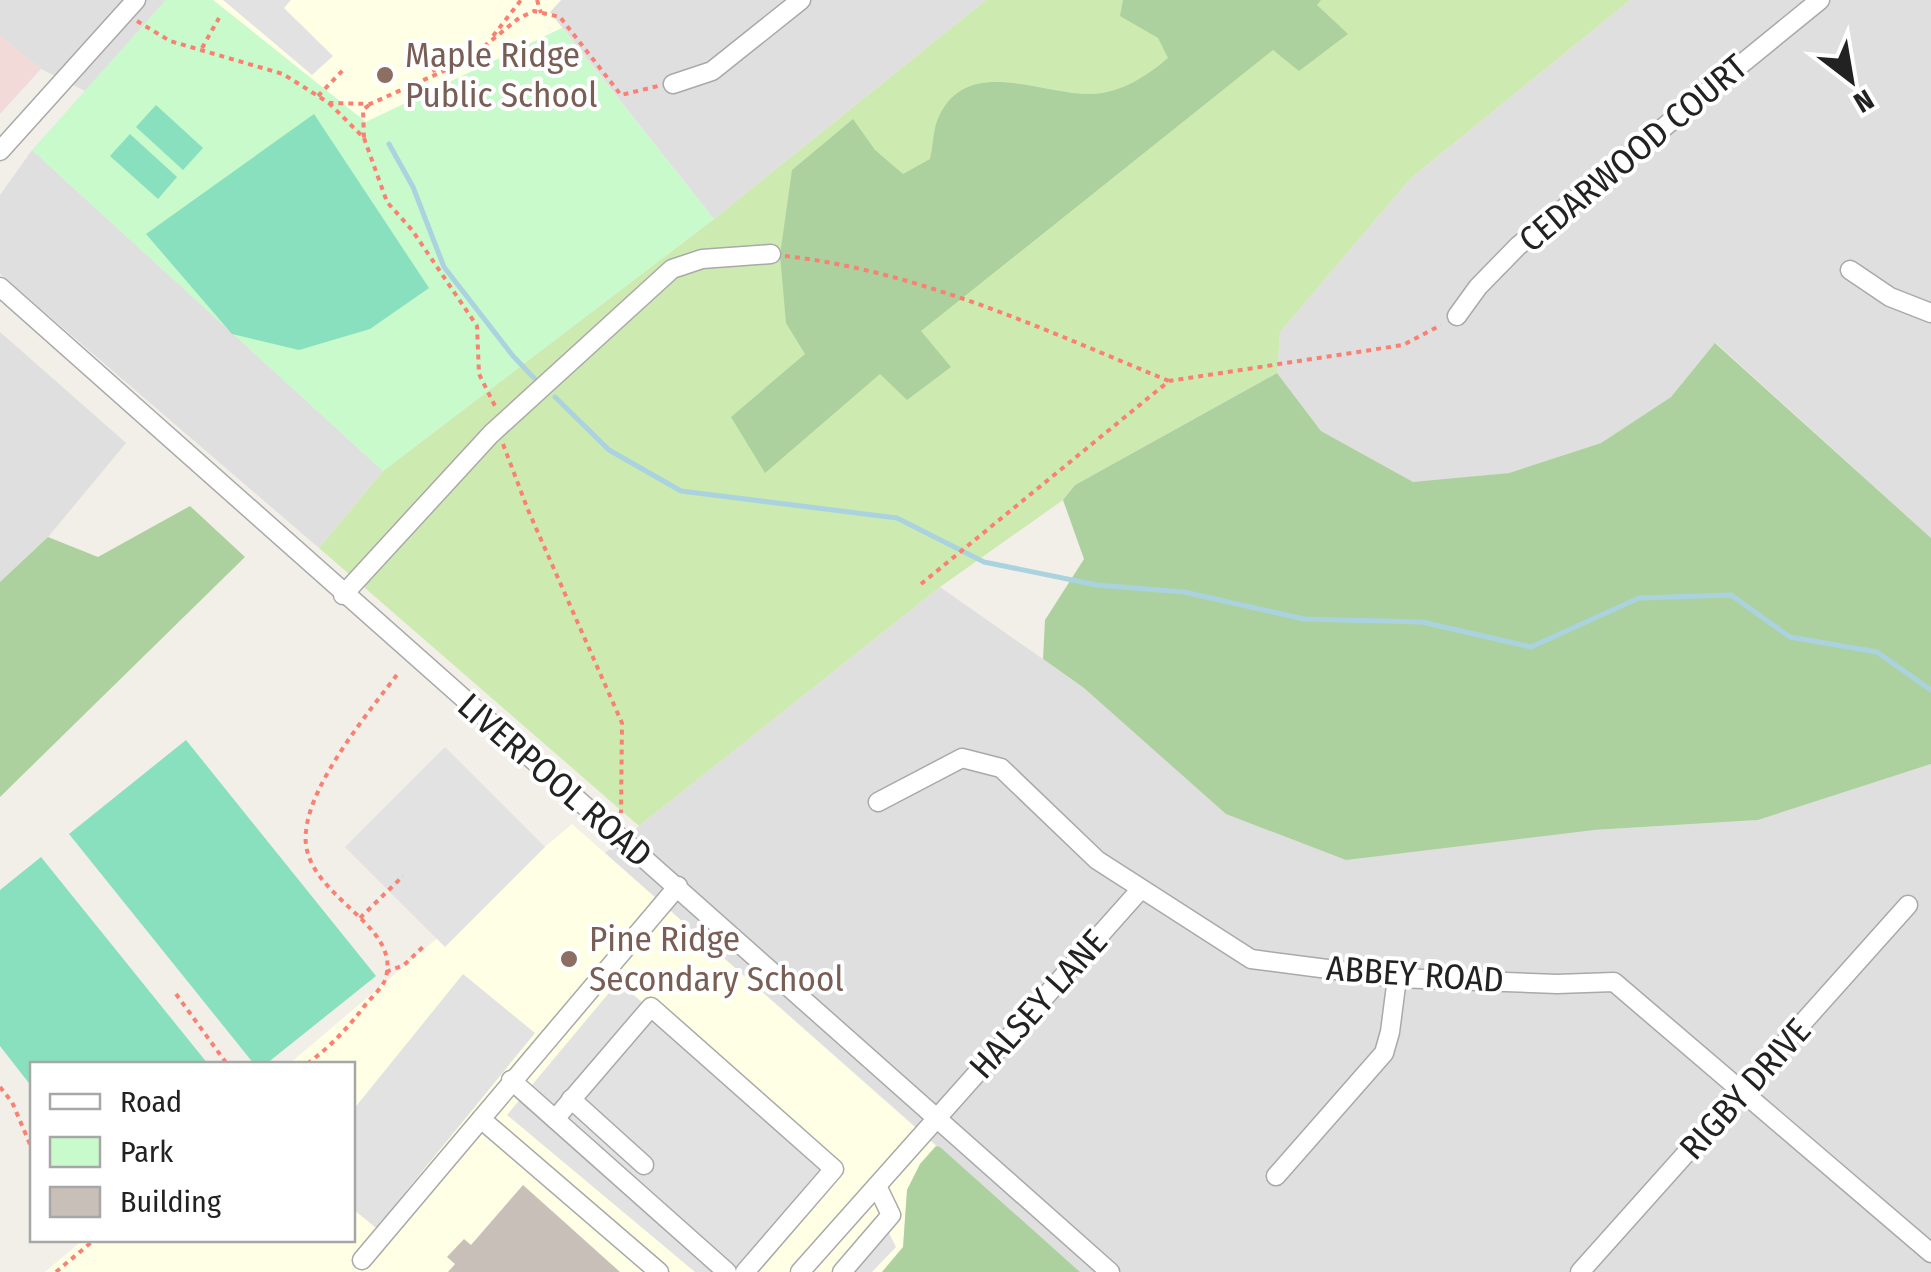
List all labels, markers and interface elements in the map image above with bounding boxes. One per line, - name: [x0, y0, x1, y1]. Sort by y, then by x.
- north arrow: [1801, 30, 1901, 130]
- place label: Maple Ridge Public School: [405, 34, 598, 116]
- street label: CEDARWOOD COURT: [1510, 45, 1756, 261]
- marker: Maple Ridge Public School: [374, 64, 396, 86]
- text: N: [1848, 83, 1879, 119]
- street label: LIVERPOOL ROAD: [449, 684, 661, 876]
- place label: Pine Ridge Secondary School: [589, 918, 844, 1000]
- street label: HALSEY LANE: [960, 921, 1116, 1087]
- street label: ABBEY ROAD: [1325, 947, 1505, 1001]
- marker: Pine Ridge Secondary School: [558, 948, 580, 970]
- street label: RIGBY DRIVE: [1671, 1010, 1819, 1168]
- legend: [30, 1062, 355, 1242]
- text: Road: [120, 1084, 182, 1120]
- text: Park: [120, 1134, 173, 1170]
- text: Building: [120, 1184, 222, 1220]

